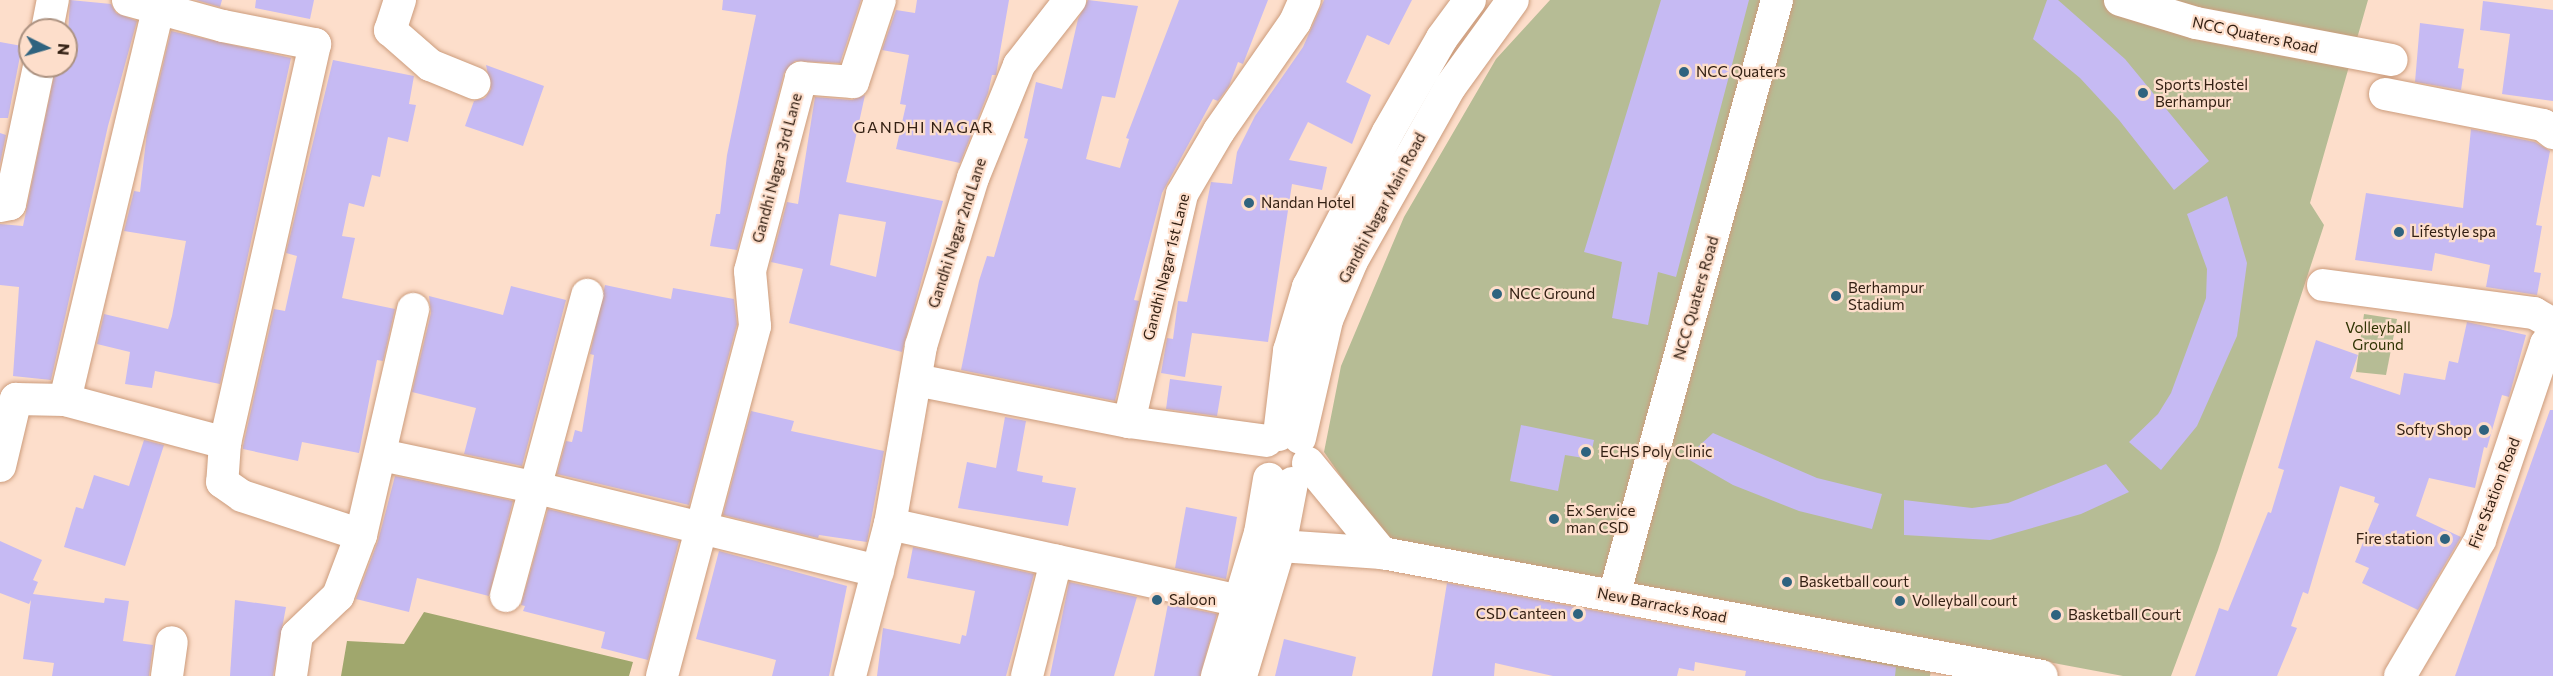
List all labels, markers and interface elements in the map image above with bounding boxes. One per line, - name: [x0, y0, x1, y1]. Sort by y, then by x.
- street label: NCC Quaters Road: [2191, 13, 2319, 57]
- north arrow: [18, 18, 78, 78]
- text: N: [54, 43, 74, 56]
- place label: NCC Quaters: [1696, 63, 1786, 81]
- marker: NCC Quaters: [1677, 65, 1691, 79]
- place label: Sports Hostel Berhampur: [2155, 75, 2248, 110]
- marker: Sports Hostel Berhampur: [2136, 86, 2150, 100]
- street label: Gandhi Nagar 3rd Lane: [748, 91, 806, 245]
- district label: GANDHI NAGAR: [854, 117, 994, 137]
- street label: Gandhi Nagar Main Road: [1335, 130, 1429, 286]
- street label: Gandhi Nagar 2nd Lane: [924, 156, 990, 310]
- street label: Gandhi Nagar 1st Lane: [1139, 192, 1193, 342]
- place label: Nandan Hotel: [1261, 194, 1355, 212]
- marker: Nandan Hotel: [1242, 196, 1256, 210]
- place label: Lifestyle spa: [2411, 223, 2496, 241]
- marker: Lifestyle spa: [2392, 225, 2406, 239]
- street label: NCC Quaters Road: [1670, 234, 1722, 362]
- place label: Berhampur Stadium: [1848, 278, 1924, 313]
- place label: NCC Ground: [1509, 285, 1595, 303]
- marker: NCC Ground: [1490, 287, 1504, 301]
- marker: Berhampur Stadium: [1829, 289, 1843, 303]
- park label: Volleyball Ground: [2345, 318, 2411, 353]
- place label: Softy Shop: [2396, 421, 2472, 439]
- marker: Softy Shop: [2477, 423, 2491, 437]
- street label: Fire Station Road: [2465, 435, 2523, 551]
- marker: ECHS Poly Clinic: [1577, 443, 1595, 461]
- place label: ECHS Poly Clinic: [1600, 443, 1712, 461]
- place label: Ex Service man CSD: [1566, 501, 1635, 536]
- marker: Ex Service man CSD: [1547, 512, 1561, 526]
- place label: Fire station: [2356, 530, 2433, 548]
- marker: Fire station: [2438, 532, 2452, 546]
- place label: Basketball court: [1799, 573, 1909, 591]
- marker: Basketball court: [1780, 575, 1794, 589]
- street label: New Barracks Road: [1596, 584, 1728, 626]
- place label: Saloon: [1169, 591, 1216, 609]
- place label: Volleyball court: [1912, 592, 2017, 610]
- marker: Saloon: [1150, 593, 1164, 607]
- marker: Volleyball court: [1893, 594, 1907, 608]
- place label: CSD Canteen: [1476, 605, 1566, 623]
- place label: Basketball Court: [2068, 606, 2181, 624]
- marker: CSD Canteen: [1571, 607, 1585, 621]
- marker: Basketball Court: [2049, 608, 2063, 622]

